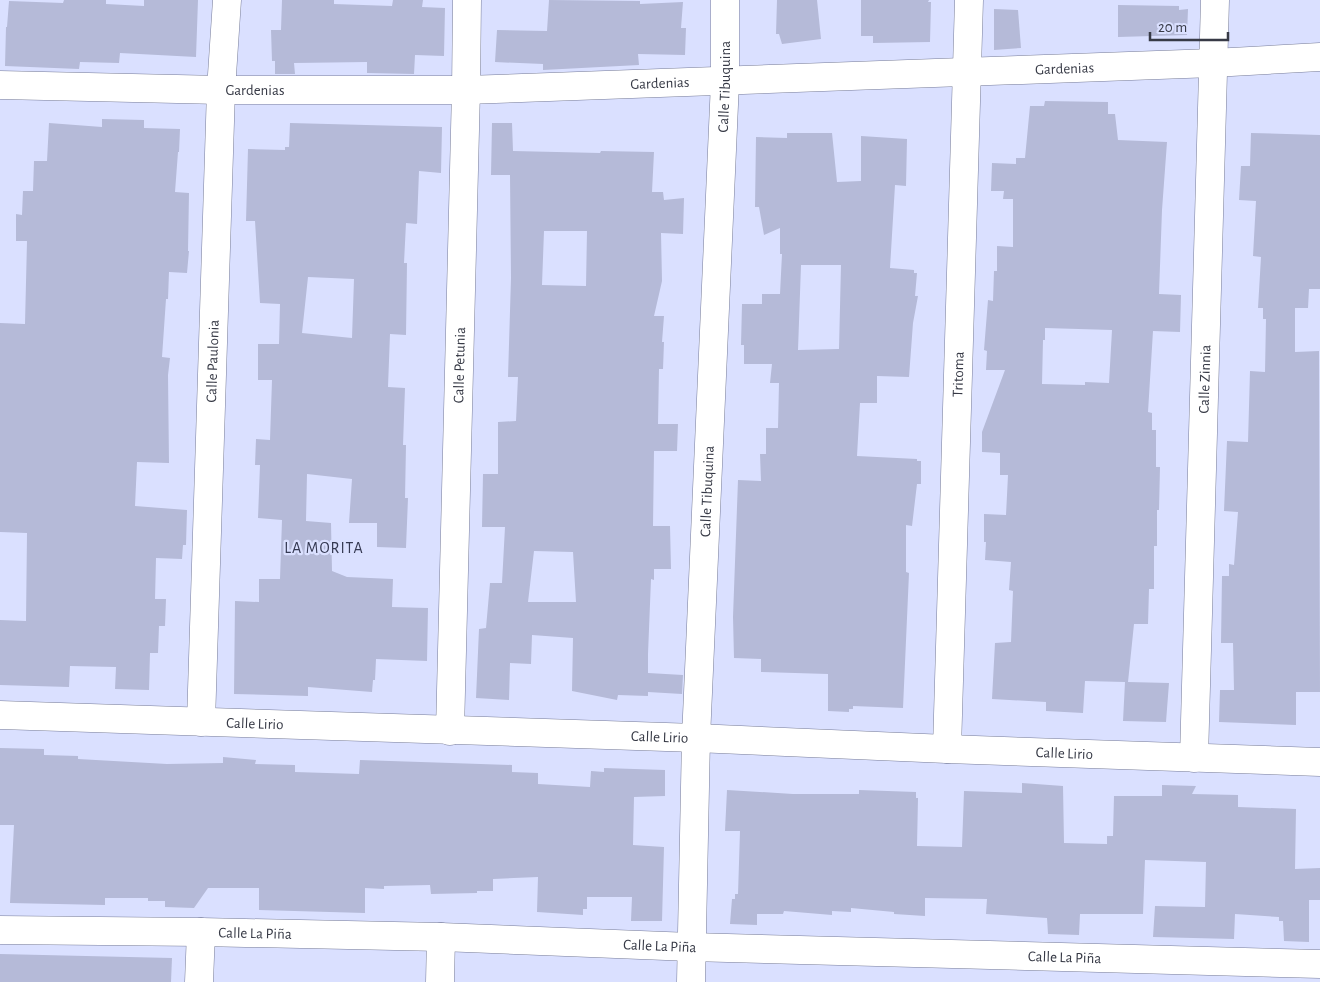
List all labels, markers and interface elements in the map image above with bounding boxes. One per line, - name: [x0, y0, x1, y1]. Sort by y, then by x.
- scale bar: [1150, 10, 1228, 42]
- text: 20 m: [1158, 20, 1187, 35]
- street label: Calle Tibuquina: [715, 41, 733, 133]
- street label: Gardenias: [1035, 60, 1094, 77]
- street label: Gardenias: [630, 74, 690, 92]
- street label: Gardenias: [225, 83, 284, 98]
- street label: Calle Paulonia: [204, 319, 221, 403]
- street label: Calle Petunia: [451, 327, 468, 403]
- street label: Calle Zinnia: [1196, 344, 1213, 414]
- street label: Tritoma: [950, 351, 966, 397]
- street label: Calle Tibuquina: [697, 445, 716, 537]
- district label: LA MORITA: [284, 540, 364, 556]
- street label: Calle Lirio: [226, 715, 284, 732]
- street label: Calle Lirio: [631, 728, 689, 745]
- street label: Calle Lirio: [1035, 745, 1093, 762]
- street label: Calle La Piña: [218, 925, 292, 941]
- street label: Calle La Piña: [623, 937, 697, 955]
- street label: Calle La Piña: [1028, 949, 1102, 966]

